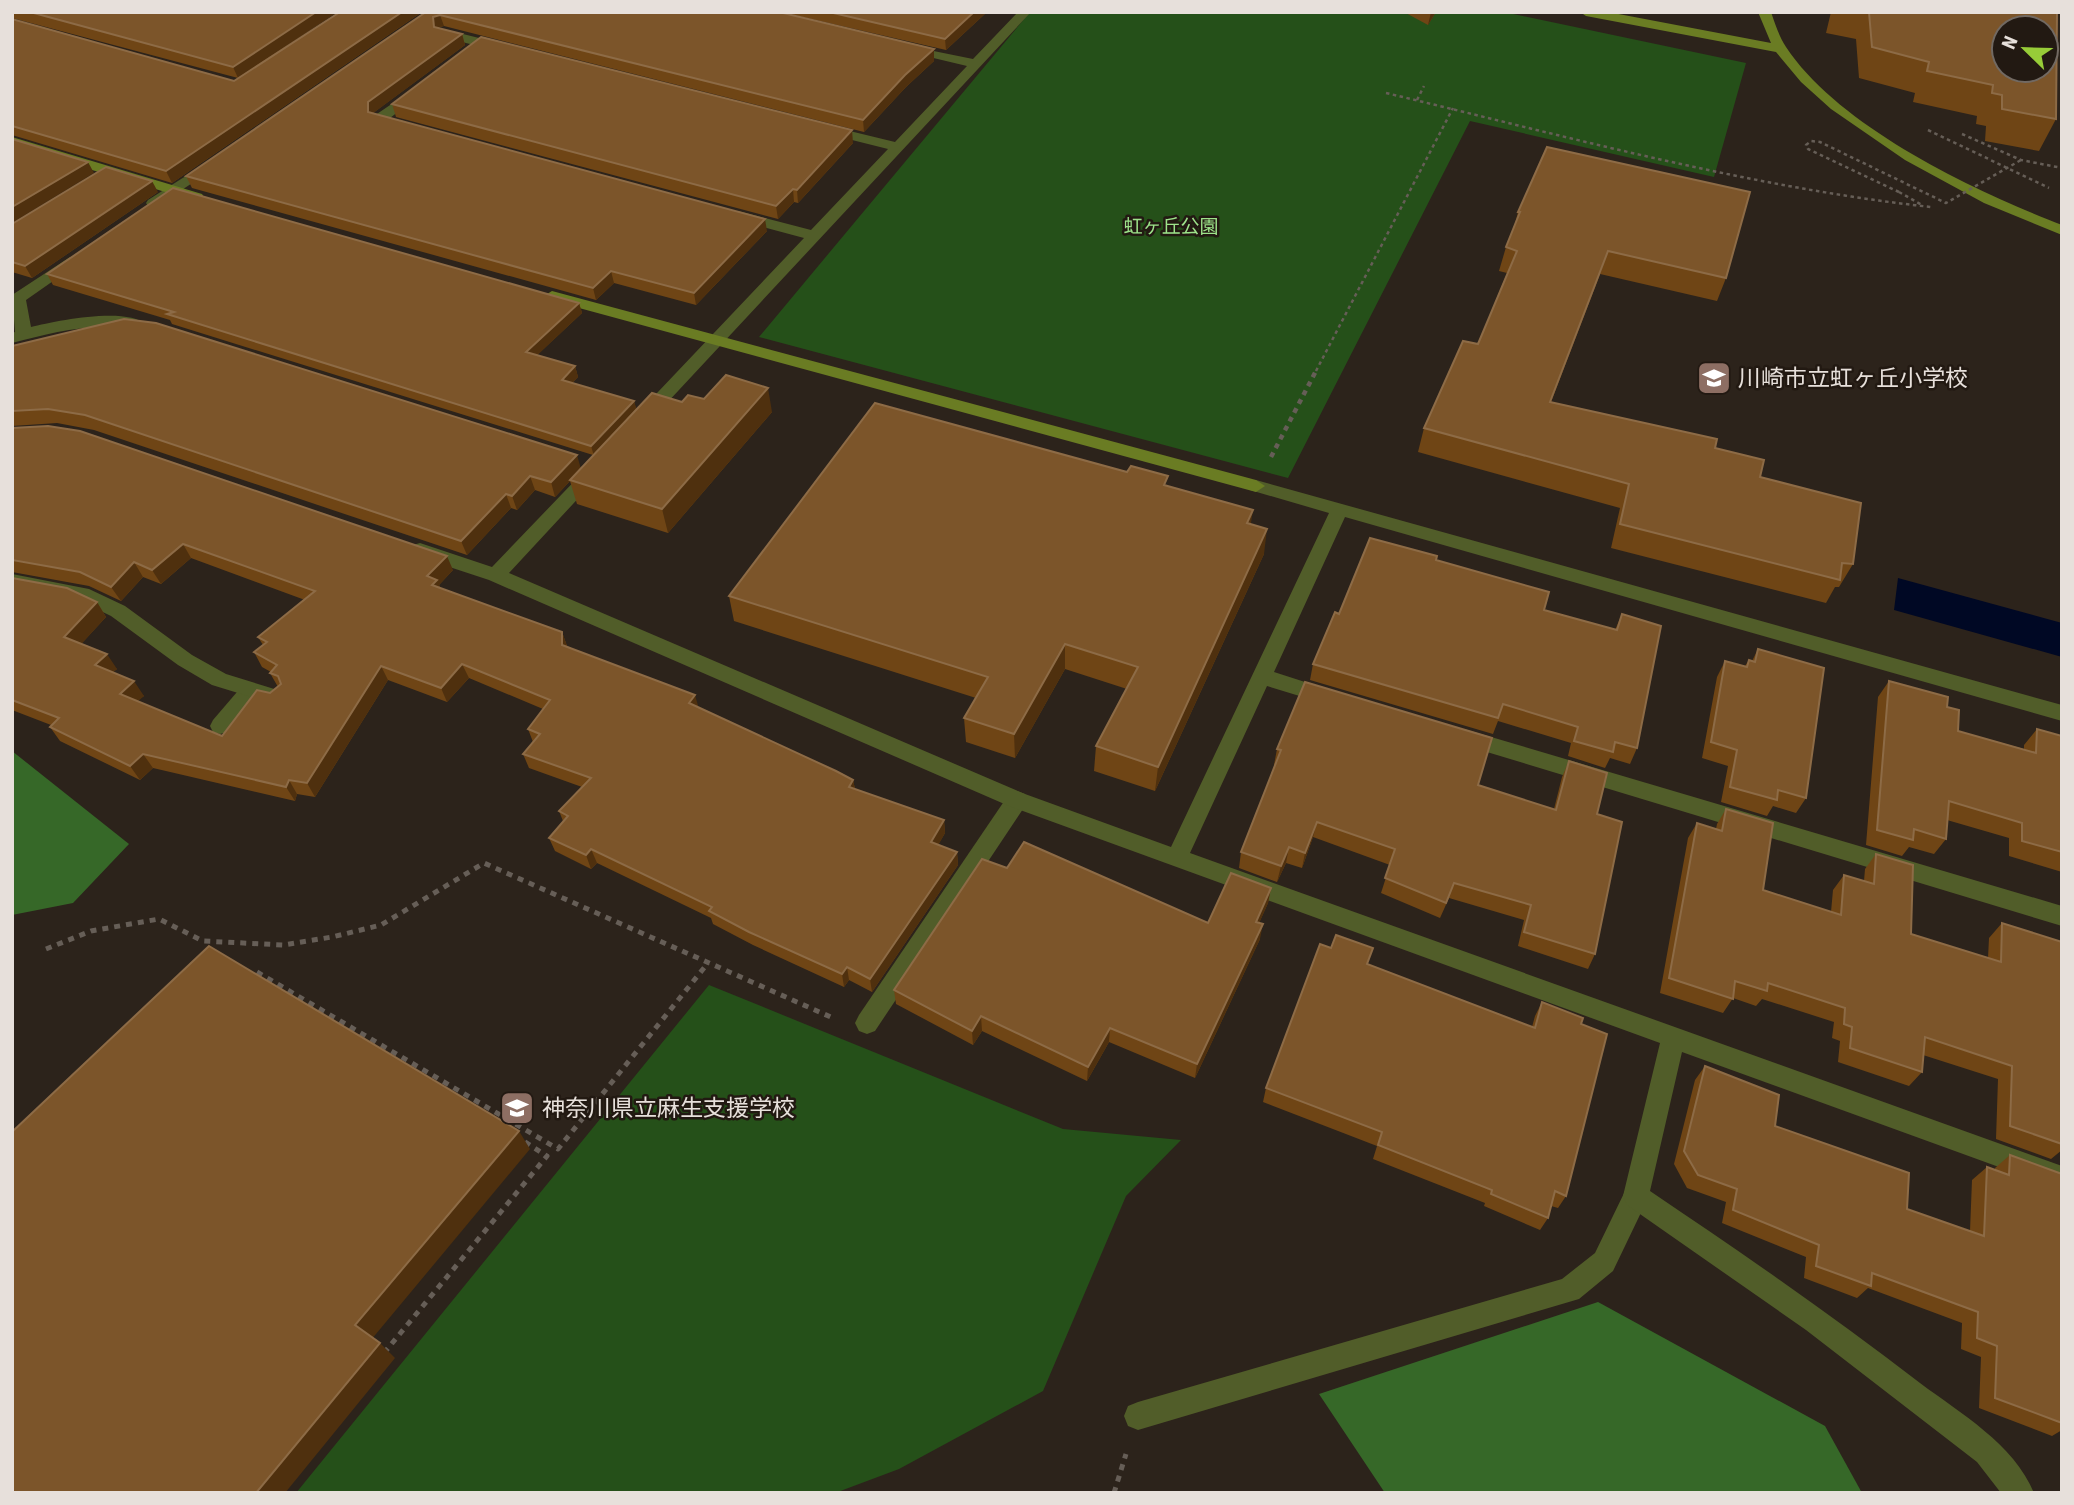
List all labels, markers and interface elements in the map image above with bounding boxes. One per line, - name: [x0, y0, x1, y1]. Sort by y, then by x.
- north arrow: [1990, 14, 2060, 84]
- text: N: [1997, 33, 2023, 52]
- park label: 虹ヶ丘公園: [1123, 215, 1219, 238]
- school or university icon: 川崎市立虹ヶ丘小学校: [1695, 359, 1733, 397]
- place label: 川崎市立虹ヶ丘小学校: [1738, 365, 1968, 392]
- school or university icon: 神奈川県立麻生支援学校: [498, 1089, 536, 1127]
- place label: 神奈川県立麻生支援学校: [542, 1095, 795, 1122]

